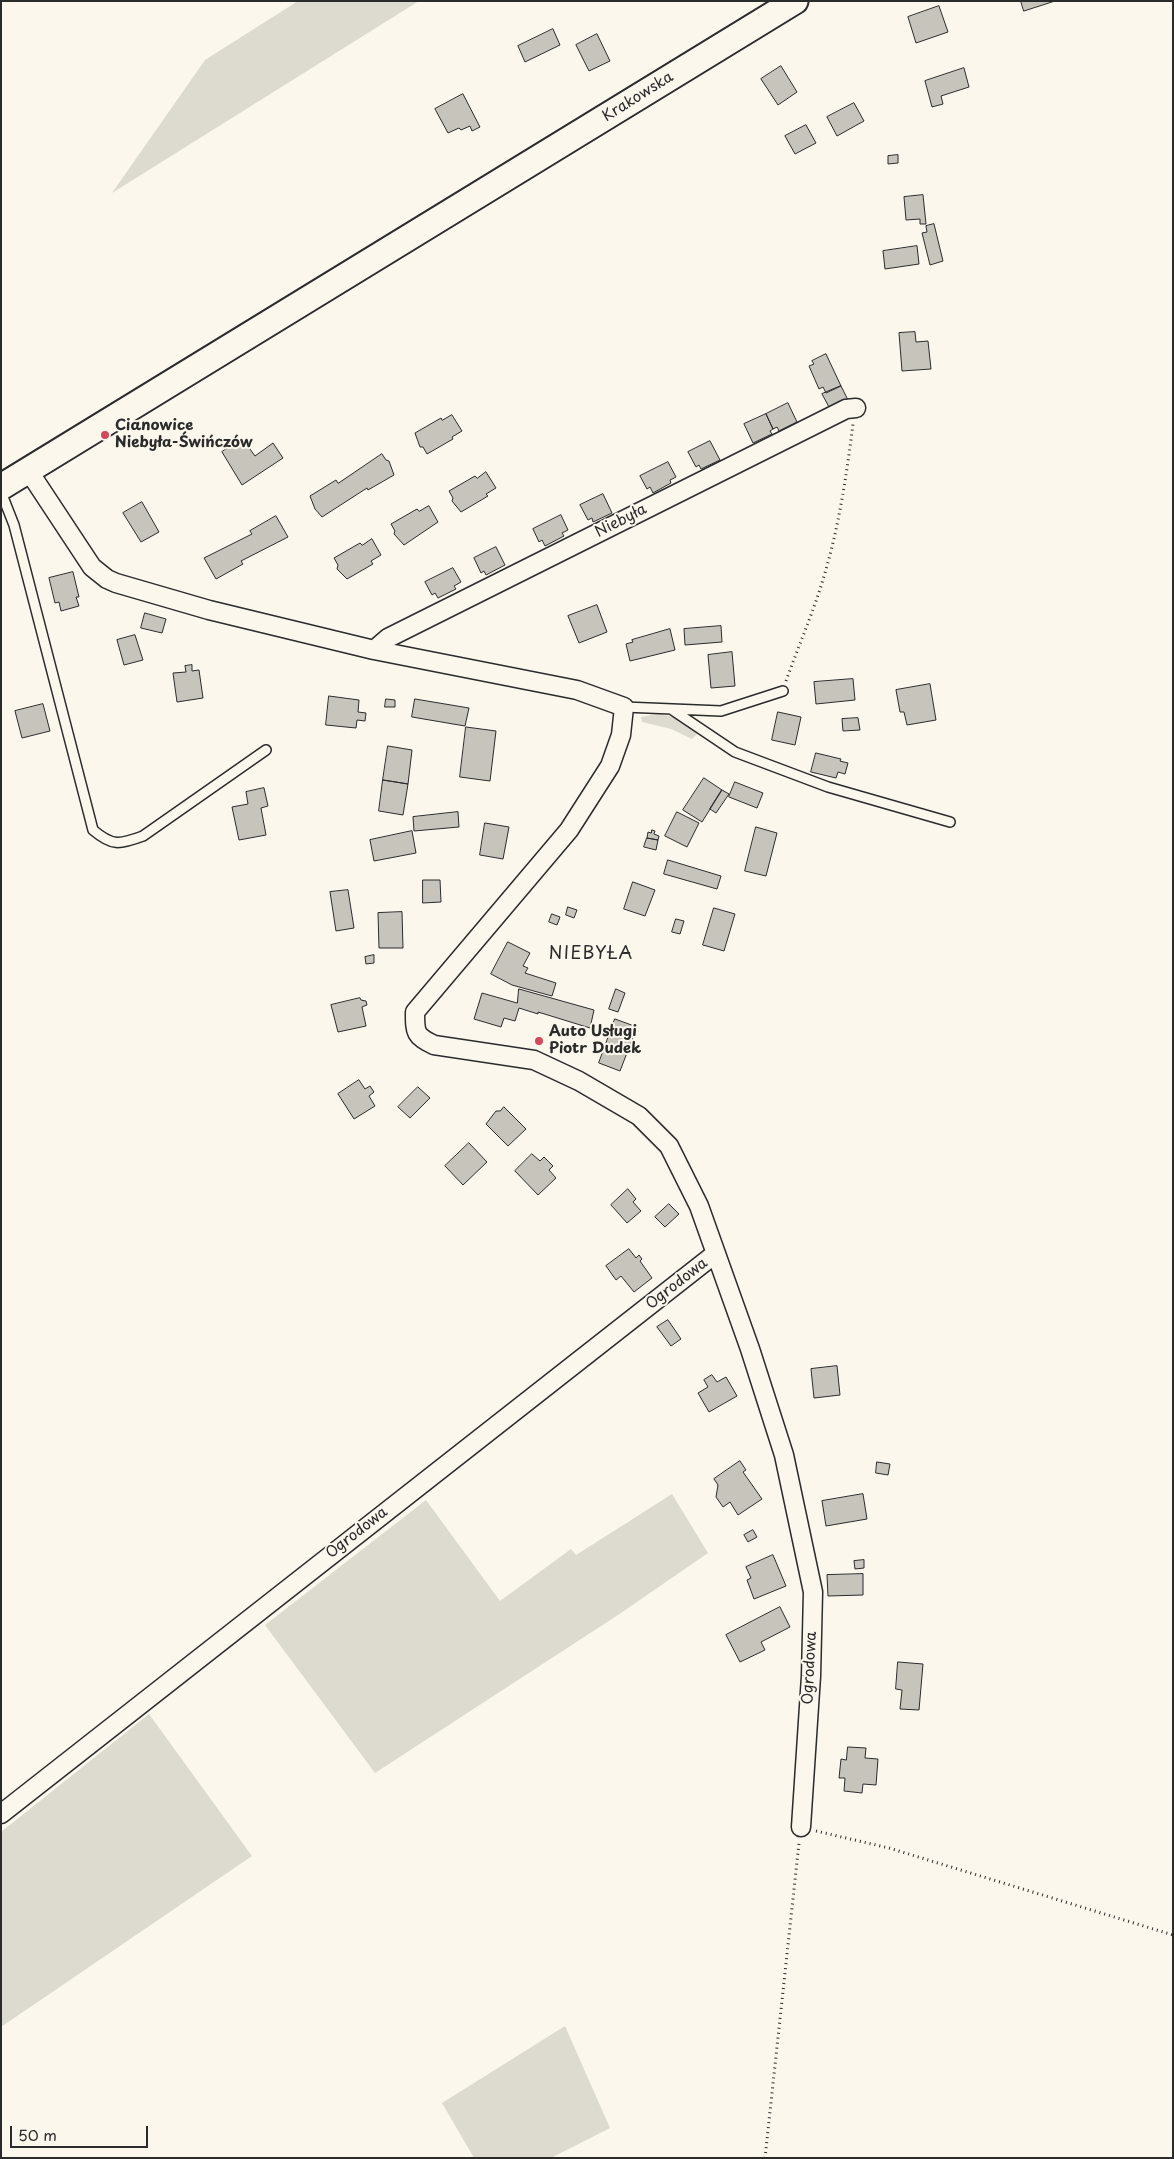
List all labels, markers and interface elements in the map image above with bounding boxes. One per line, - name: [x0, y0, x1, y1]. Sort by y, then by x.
- street label: Krakowska: [599, 68, 677, 126]
- place label: Cianowice Niebyła-Świńczów: [115, 417, 253, 452]
- marker: Cianowice Niebyła-Świńczów: [99, 429, 111, 441]
- street label: Niebyła: [592, 500, 650, 542]
- district label: NIEBYŁA: [547, 943, 635, 965]
- place label: Auto Usługi Piotr Dudek: [549, 1023, 641, 1058]
- marker: Auto Usługi Piotr Dudek: [533, 1035, 545, 1047]
- street label: Ogrodowa: [643, 1254, 711, 1314]
- street label: Ogrodowa: [323, 1503, 391, 1563]
- street label: Ogrodowa: [799, 1631, 821, 1705]
- scale bar: [12, 2116, 150, 2148]
- text: 50 m: [18, 2123, 57, 2146]

